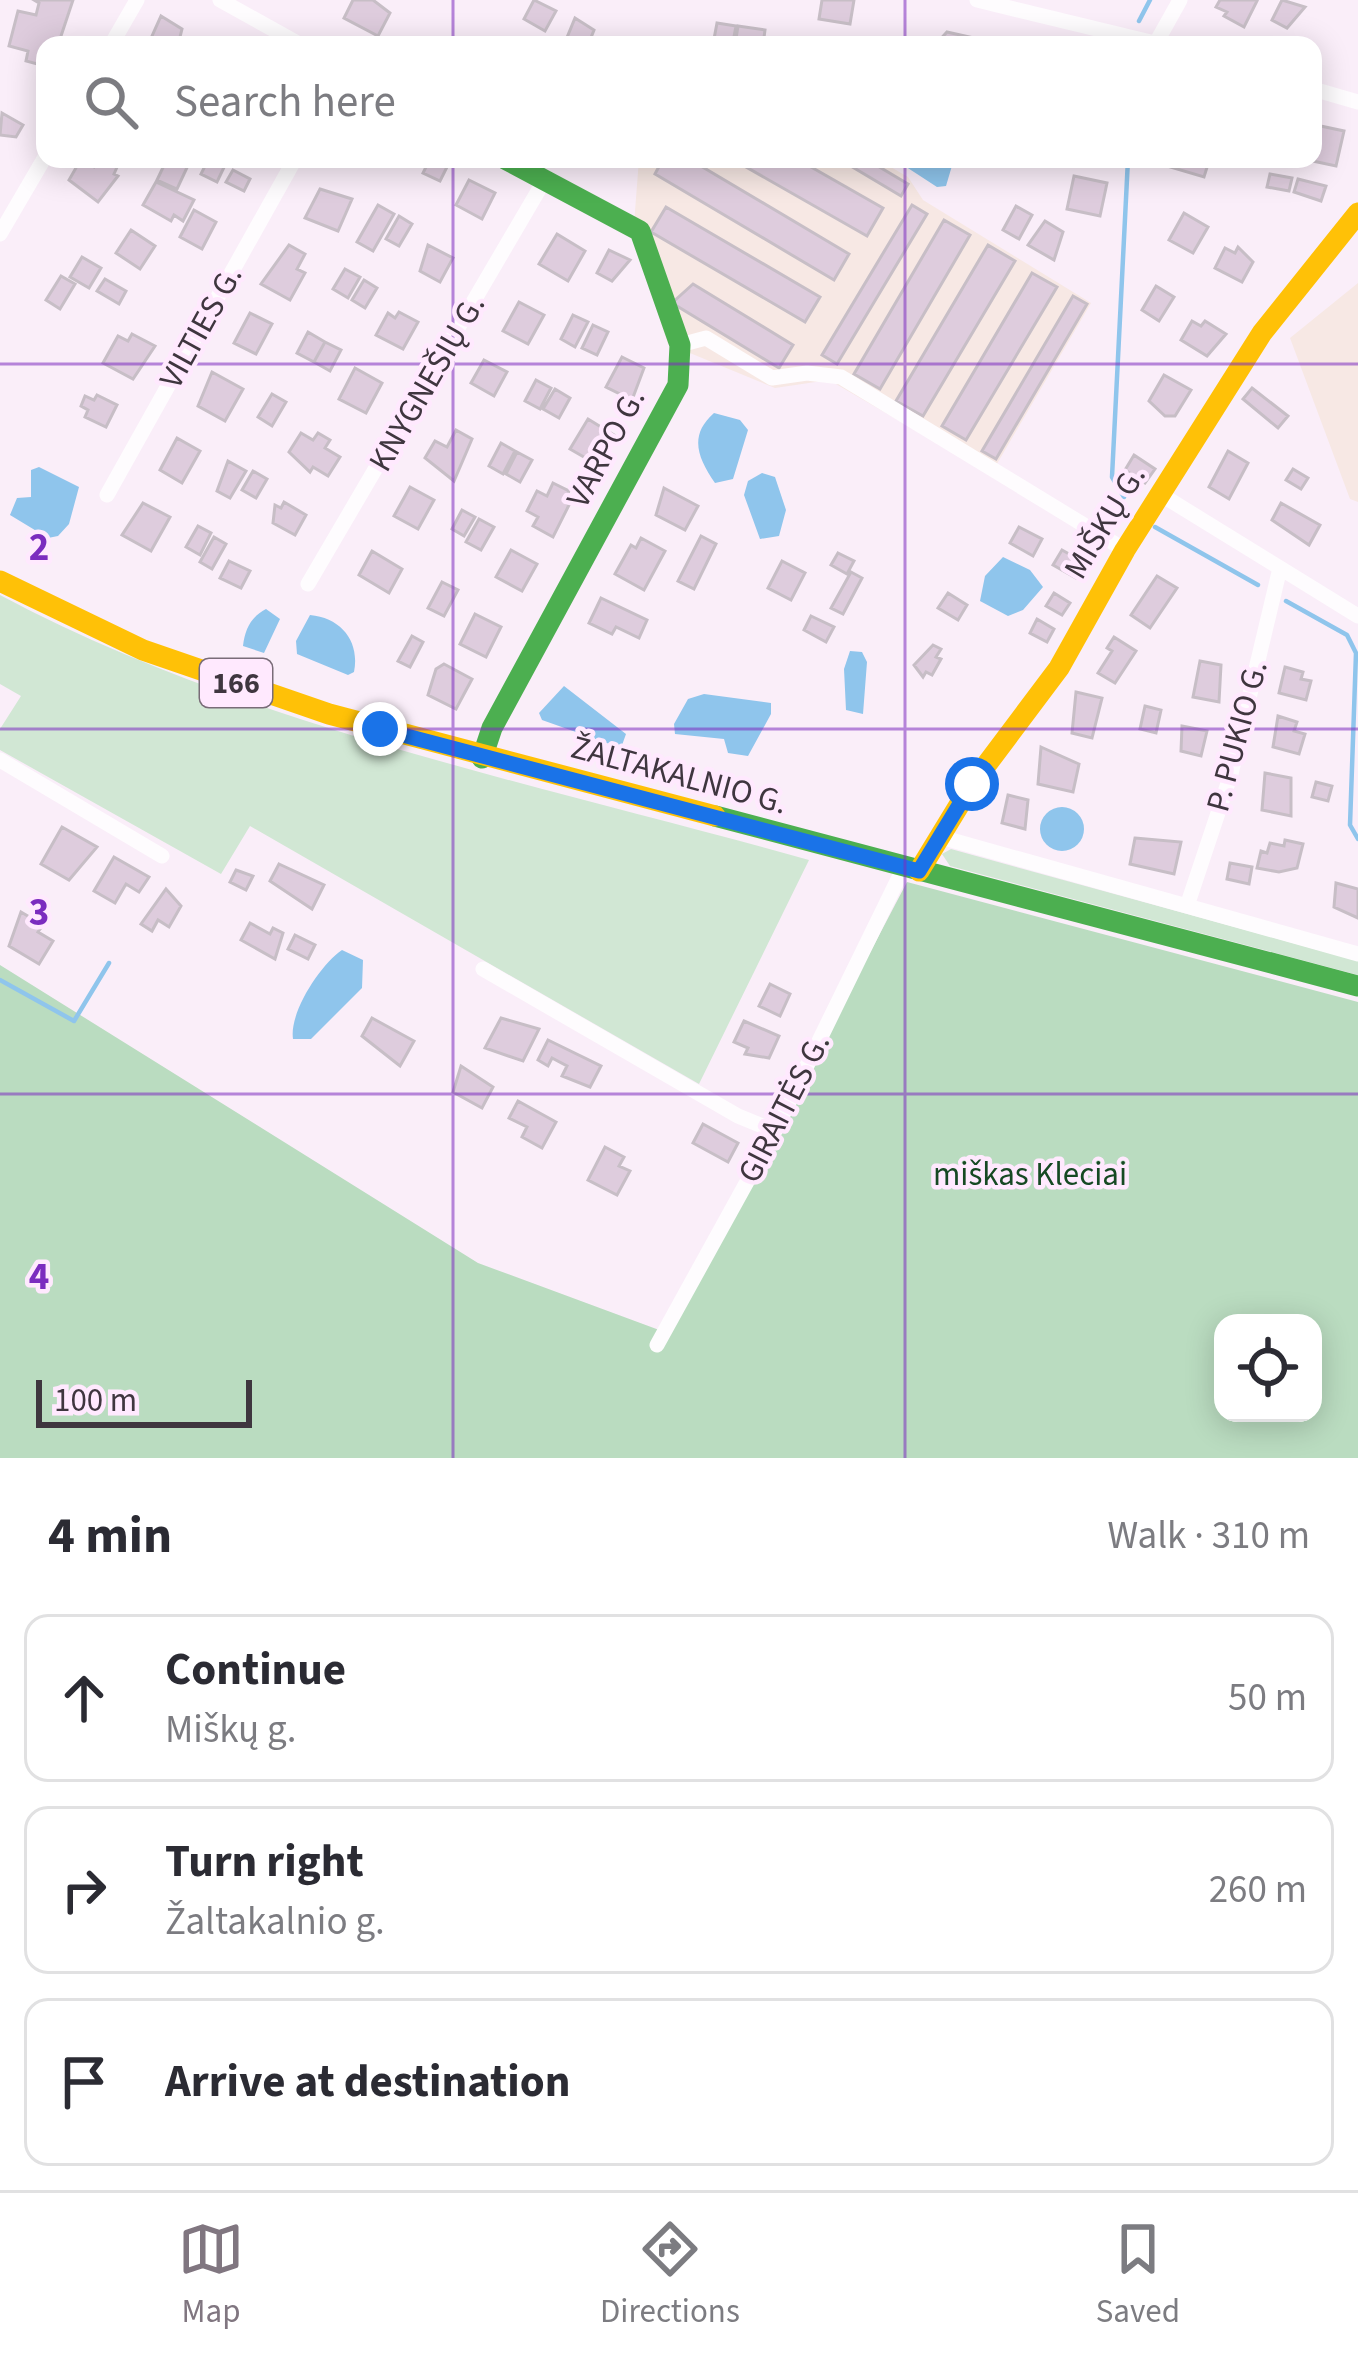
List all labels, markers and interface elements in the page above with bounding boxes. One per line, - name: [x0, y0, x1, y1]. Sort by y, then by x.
- search box: [36, 36, 1322, 168]
- icon: search: [78, 69, 144, 135]
- text: Search here: [174, 70, 396, 134]
- street label: VILTIES G.: [148, 257, 254, 397]
- street label: KNYGNEŠIŲ G.: [357, 286, 497, 480]
- street label: VARPO G.: [555, 380, 657, 516]
- street label: MIŠKŲ G.: [1053, 456, 1157, 588]
- text: 2: [29, 520, 49, 576]
- street label: P. PUKIO G.: [1194, 655, 1280, 817]
- road number: 166: [200, 659, 272, 707]
- route end: [353, 702, 407, 756]
- street label: ŽALTAKALNIO G.: [566, 724, 792, 826]
- route start: [945, 757, 999, 811]
- text: 3: [29, 885, 49, 941]
- street label: GIRAITĖS G.: [726, 1025, 842, 1191]
- park label: miškas Kleciai: [933, 1151, 1127, 1198]
- text: 4: [29, 1249, 49, 1305]
- map controls: [1214, 1314, 1322, 1422]
- button: locate: [1214, 1314, 1322, 1422]
- scale bar: [36, 1374, 252, 1427]
- text: 100 m: [54, 1377, 137, 1424]
- text: 4 min: [48, 1500, 172, 1572]
- text: Walk · 310 m: [1107, 1508, 1310, 1564]
- text: Continue: [165, 1638, 346, 1702]
- icon: ahead: [51, 1665, 117, 1731]
- text: 50 m: [1228, 1670, 1307, 1726]
- text: Miškų g.: [165, 1702, 296, 1758]
- text: Turn right: [165, 1830, 364, 1894]
- icon: right: [51, 1857, 117, 1923]
- text: 260 m: [1209, 1862, 1307, 1918]
- text: Žaltakalnio g.: [165, 1894, 385, 1950]
- icon: arrive: [51, 2049, 117, 2115]
- text: Arrive at destination: [165, 2050, 570, 2114]
- tab: Map: [178, 2216, 244, 2335]
- tab: Directions: [600, 2216, 740, 2335]
- tab: Saved: [1096, 2216, 1180, 2335]

